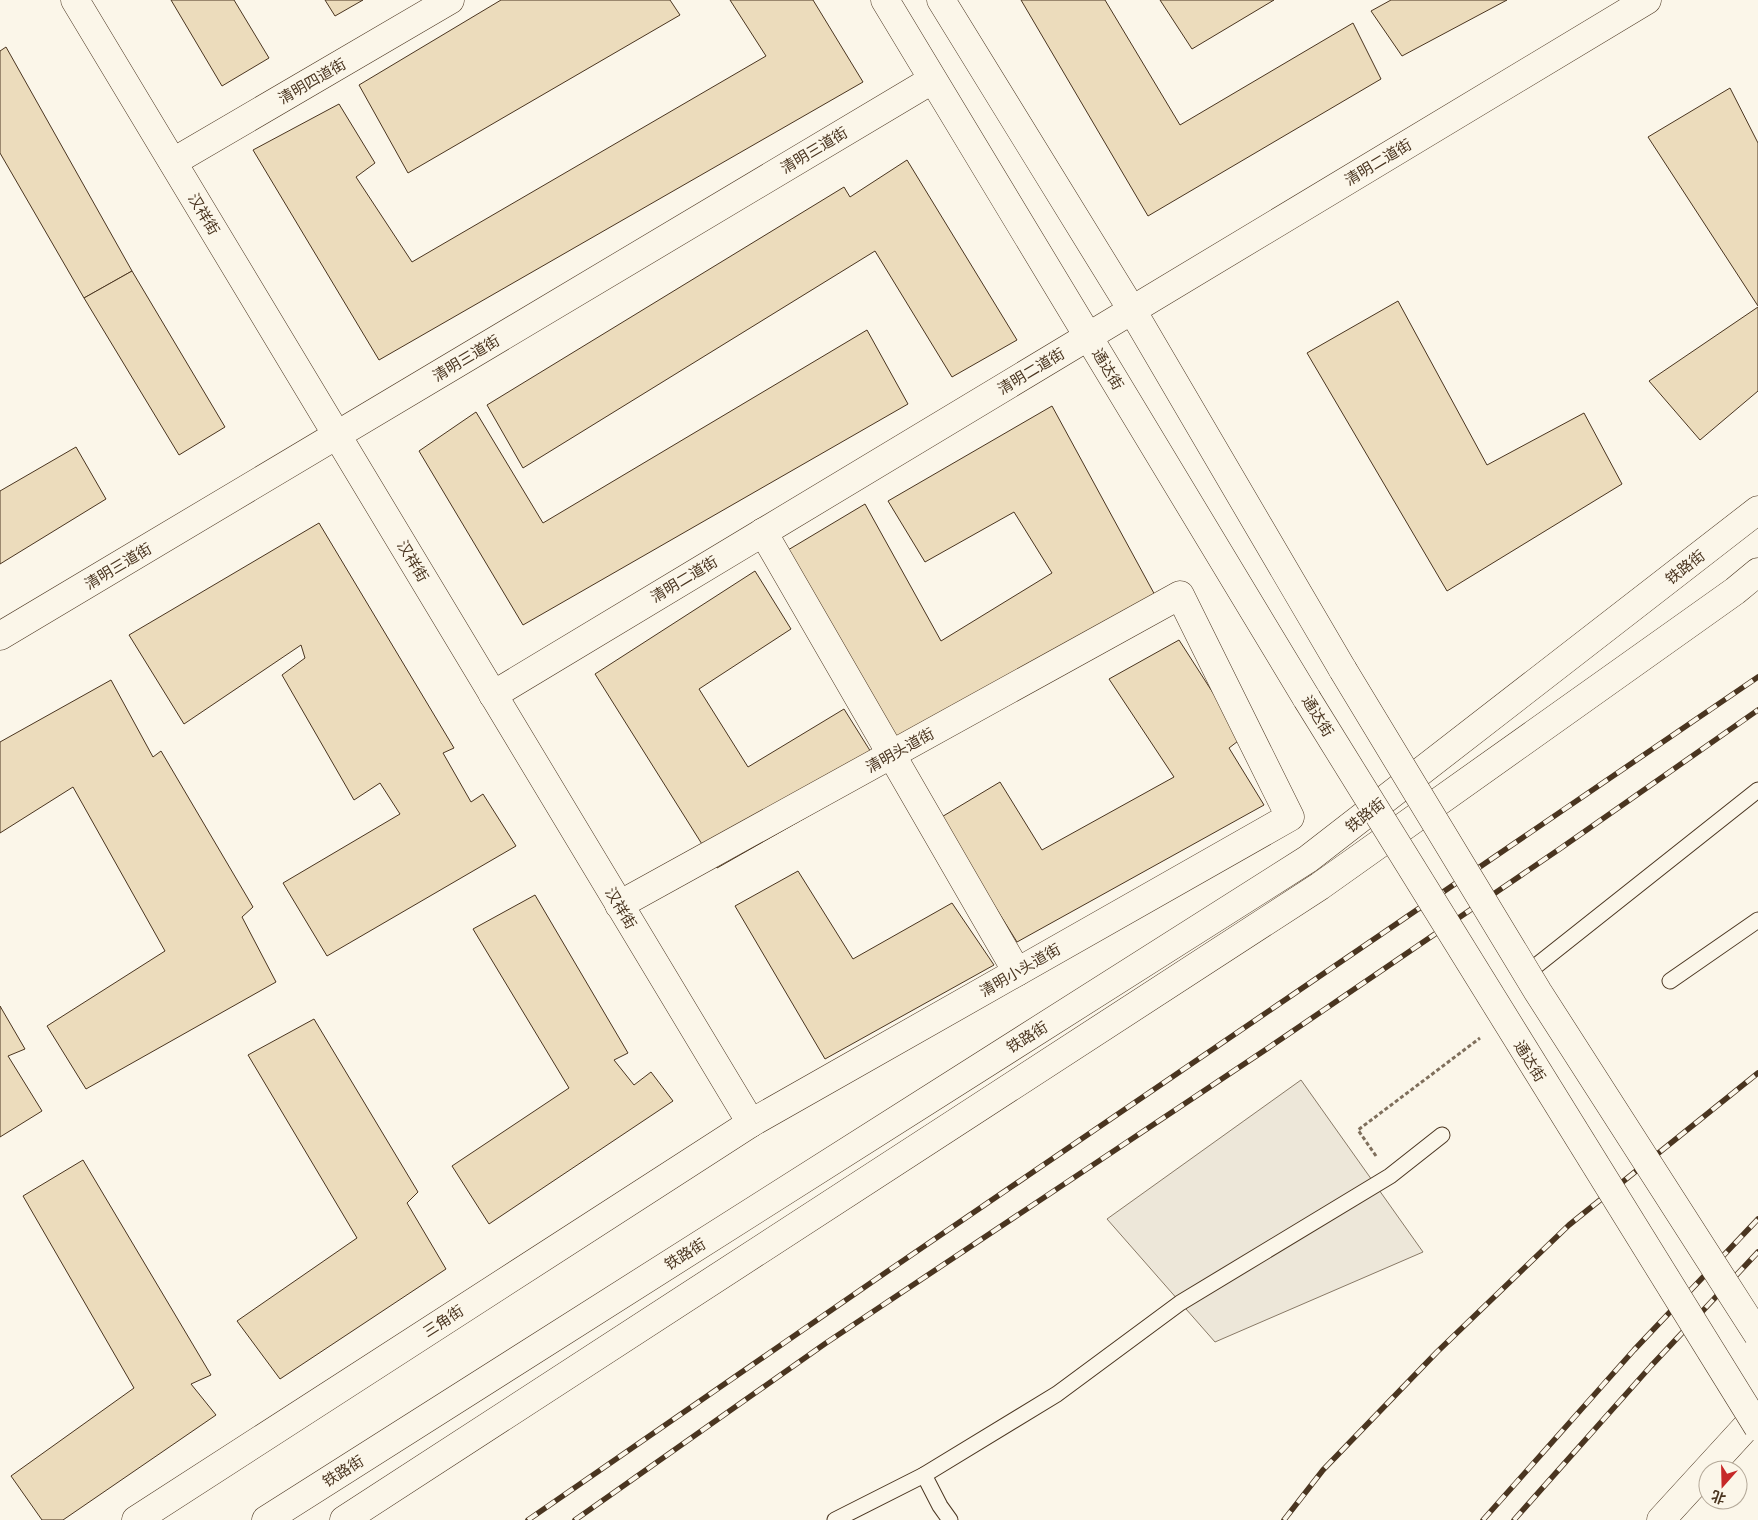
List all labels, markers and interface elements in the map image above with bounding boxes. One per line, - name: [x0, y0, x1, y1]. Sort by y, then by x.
- street label: 清明四道街: [275, 55, 349, 107]
- street label: 清明三道街: [777, 123, 851, 177]
- street label: 清明二道街: [1341, 135, 1415, 189]
- street label: 汉祥街: [185, 190, 223, 238]
- street label: 清明三道街: [429, 331, 503, 385]
- street label: 清明二道街: [994, 344, 1068, 398]
- street label: 通达街: [1089, 345, 1127, 393]
- street label: 汉祥街: [394, 537, 432, 585]
- street label: 清明三道街: [81, 539, 155, 593]
- street label: 铁路街: [1662, 546, 1708, 588]
- street label: 清明二道街: [647, 552, 721, 606]
- street label: 通达街: [1299, 692, 1337, 740]
- street label: 清明头道街: [863, 724, 937, 776]
- street label: 铁路街: [1342, 794, 1388, 836]
- street label: 汉祥街: [602, 884, 640, 932]
- street label: 清明小头道街: [977, 940, 1063, 1000]
- street label: 铁路街: [1003, 1018, 1051, 1056]
- street label: 通达街: [1511, 1037, 1549, 1085]
- street label: 铁路街: [661, 1235, 709, 1273]
- street label: 三角街: [419, 1302, 467, 1340]
- street label: 铁路街: [319, 1452, 367, 1490]
- north arrow: [1698, 1460, 1748, 1510]
- text: 北: [1709, 1487, 1728, 1507]

